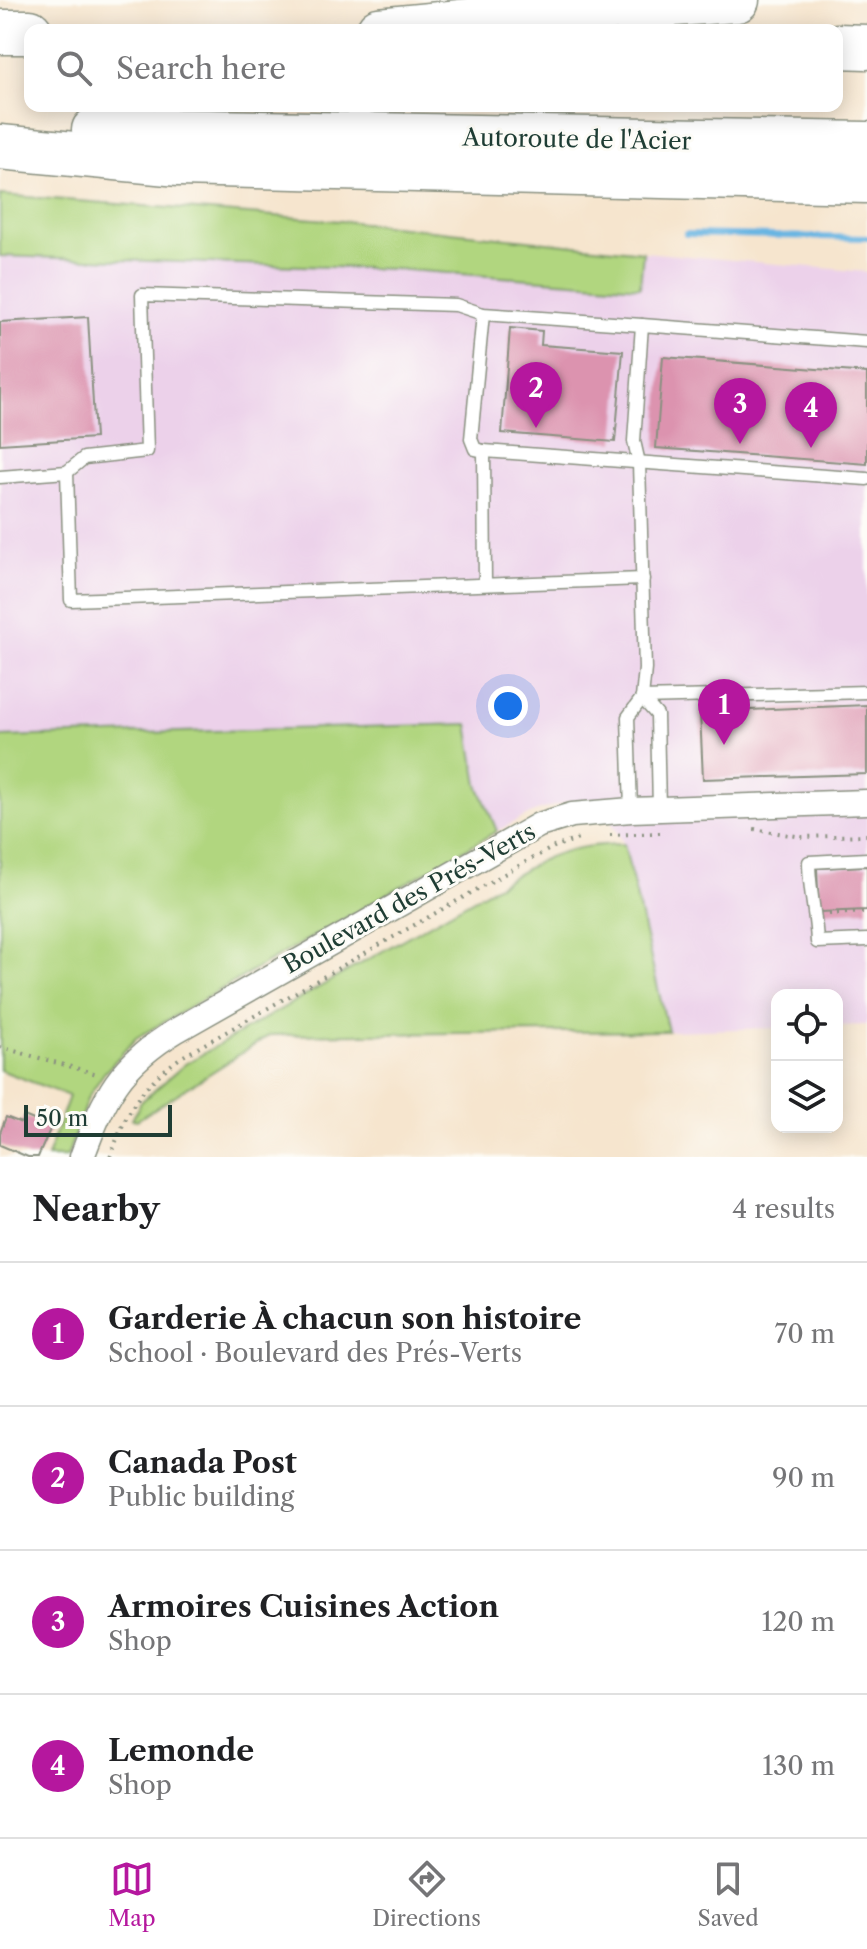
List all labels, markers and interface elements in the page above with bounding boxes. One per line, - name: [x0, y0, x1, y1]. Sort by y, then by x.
- search box: [24, 24, 843, 112]
- icon: search: [52, 46, 96, 90]
- text: Search here: [116, 50, 286, 87]
- street label: Autoroute de l'Acier: [461, 122, 692, 155]
- pin: 2: [510, 362, 562, 428]
- pin: 3: [714, 378, 766, 444]
- pin: 4: [785, 382, 837, 448]
- pin: 1: [698, 679, 750, 745]
- your location: [488, 686, 528, 726]
- street label: Boulevard des Prés-Verts: [278, 816, 540, 980]
- map controls: [771, 989, 843, 1133]
- button: locate: [771, 989, 843, 1061]
- button: layers: [771, 1061, 843, 1133]
- scale bar: [24, 1101, 172, 1137]
- text: 50 m: [36, 1105, 88, 1132]
- text: Nearby: [32, 1188, 160, 1230]
- text: 4 results: [732, 1193, 835, 1225]
- text: Garderie À chacun son histoire: [108, 1300, 581, 1337]
- text: 1: [52, 1318, 64, 1350]
- text: 70 m: [775, 1318, 835, 1350]
- text: School · Boulevard des Prés-Verts: [108, 1337, 522, 1369]
- text: Canada Post: [108, 1444, 297, 1481]
- text: 2: [50, 1462, 66, 1494]
- text: 90 m: [772, 1462, 835, 1494]
- text: Public building: [108, 1481, 294, 1513]
- text: Armoires Cuisines Action: [108, 1588, 499, 1625]
- text: 3: [51, 1606, 65, 1638]
- text: 120 m: [761, 1606, 835, 1638]
- text: Shop: [108, 1625, 172, 1657]
- text: Lemonde: [108, 1732, 254, 1769]
- text: 4: [50, 1750, 66, 1782]
- text: 130 m: [762, 1750, 835, 1782]
- text: Shop: [108, 1769, 172, 1801]
- tab: Map: [108, 1857, 156, 1932]
- tab: Directions: [372, 1857, 481, 1932]
- tab: Saved: [698, 1857, 759, 1932]

